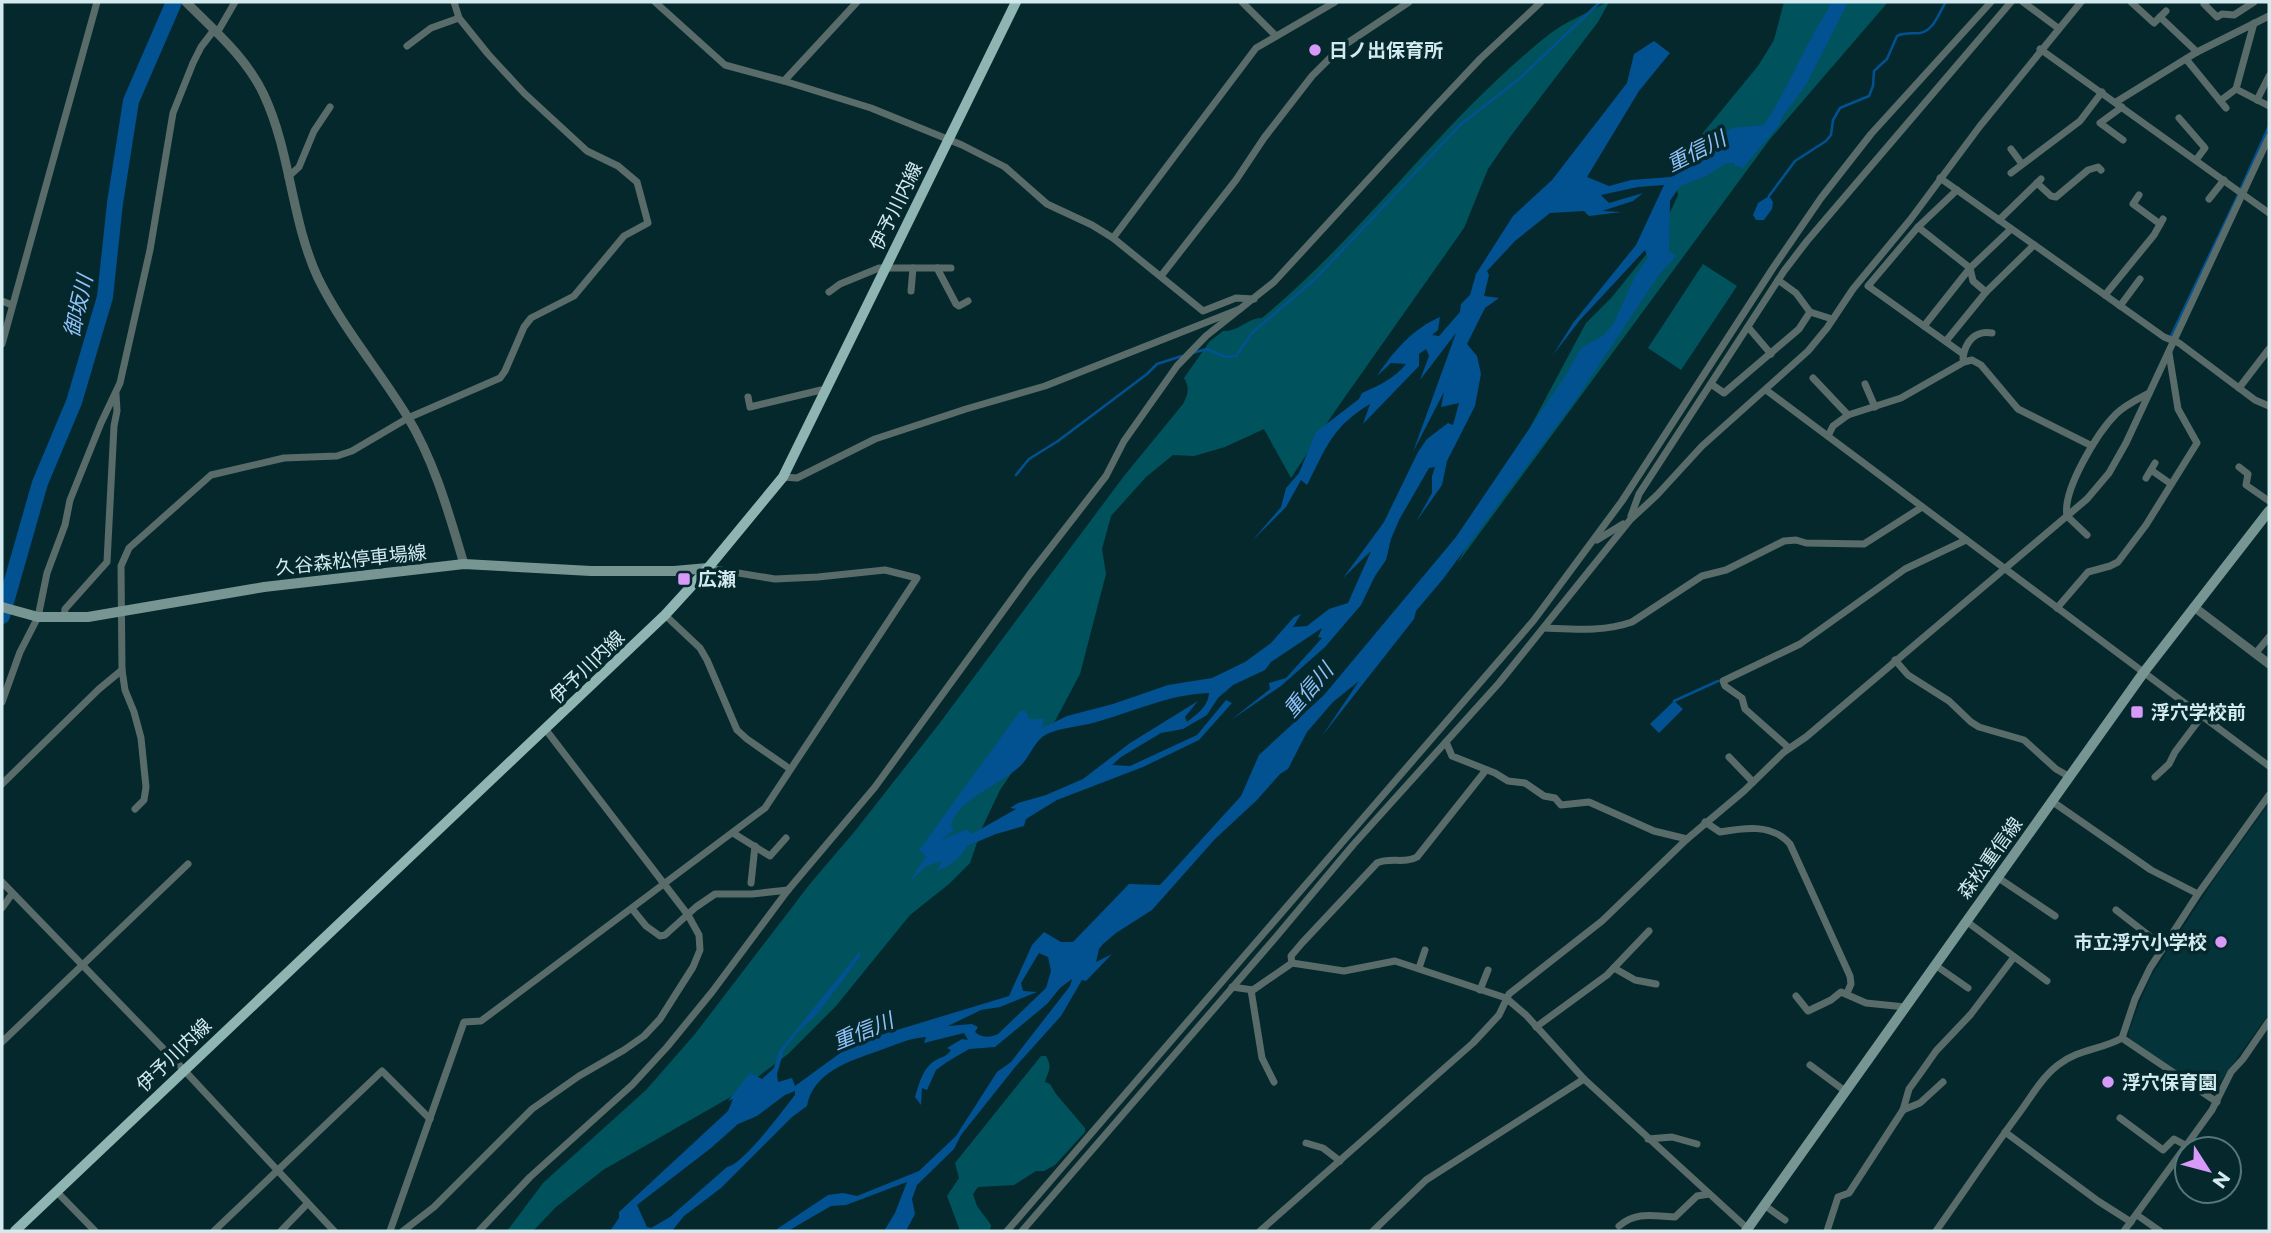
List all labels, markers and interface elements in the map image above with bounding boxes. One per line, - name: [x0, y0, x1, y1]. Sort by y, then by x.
- place label: 日ノ出保育所: [1329, 39, 1443, 62]
- marker: 日ノ出保育所: [1307, 42, 1323, 58]
- water label: 重信川: [1662, 125, 1732, 176]
- street label: 伊予川内線: [865, 158, 927, 254]
- water label: 御坂川: [59, 271, 98, 340]
- street label: 久谷森松停車場線: [274, 541, 428, 579]
- place label: 広瀬: [698, 568, 736, 591]
- marker: 広瀬: [676, 571, 692, 587]
- street label: 伊予川内線: [545, 626, 629, 708]
- water label: 重信川: [1278, 657, 1339, 722]
- place label: 浮穴学校前: [2151, 701, 2246, 724]
- marker: 浮穴学校前: [2129, 704, 2145, 720]
- street label: 森松重信線: [1953, 813, 2027, 903]
- place label: 市立浮穴小学校: [2074, 931, 2207, 954]
- marker: 市立浮穴小学校: [2213, 934, 2229, 950]
- water label: 重信川: [829, 1007, 899, 1054]
- street label: 伊予川内線: [132, 1014, 216, 1096]
- place label: 浮穴保育園: [2122, 1071, 2217, 1094]
- marker: 浮穴保育園: [2100, 1074, 2116, 1090]
- north arrow: [2173, 1135, 2243, 1205]
- text: N: [2208, 1167, 2235, 1193]

